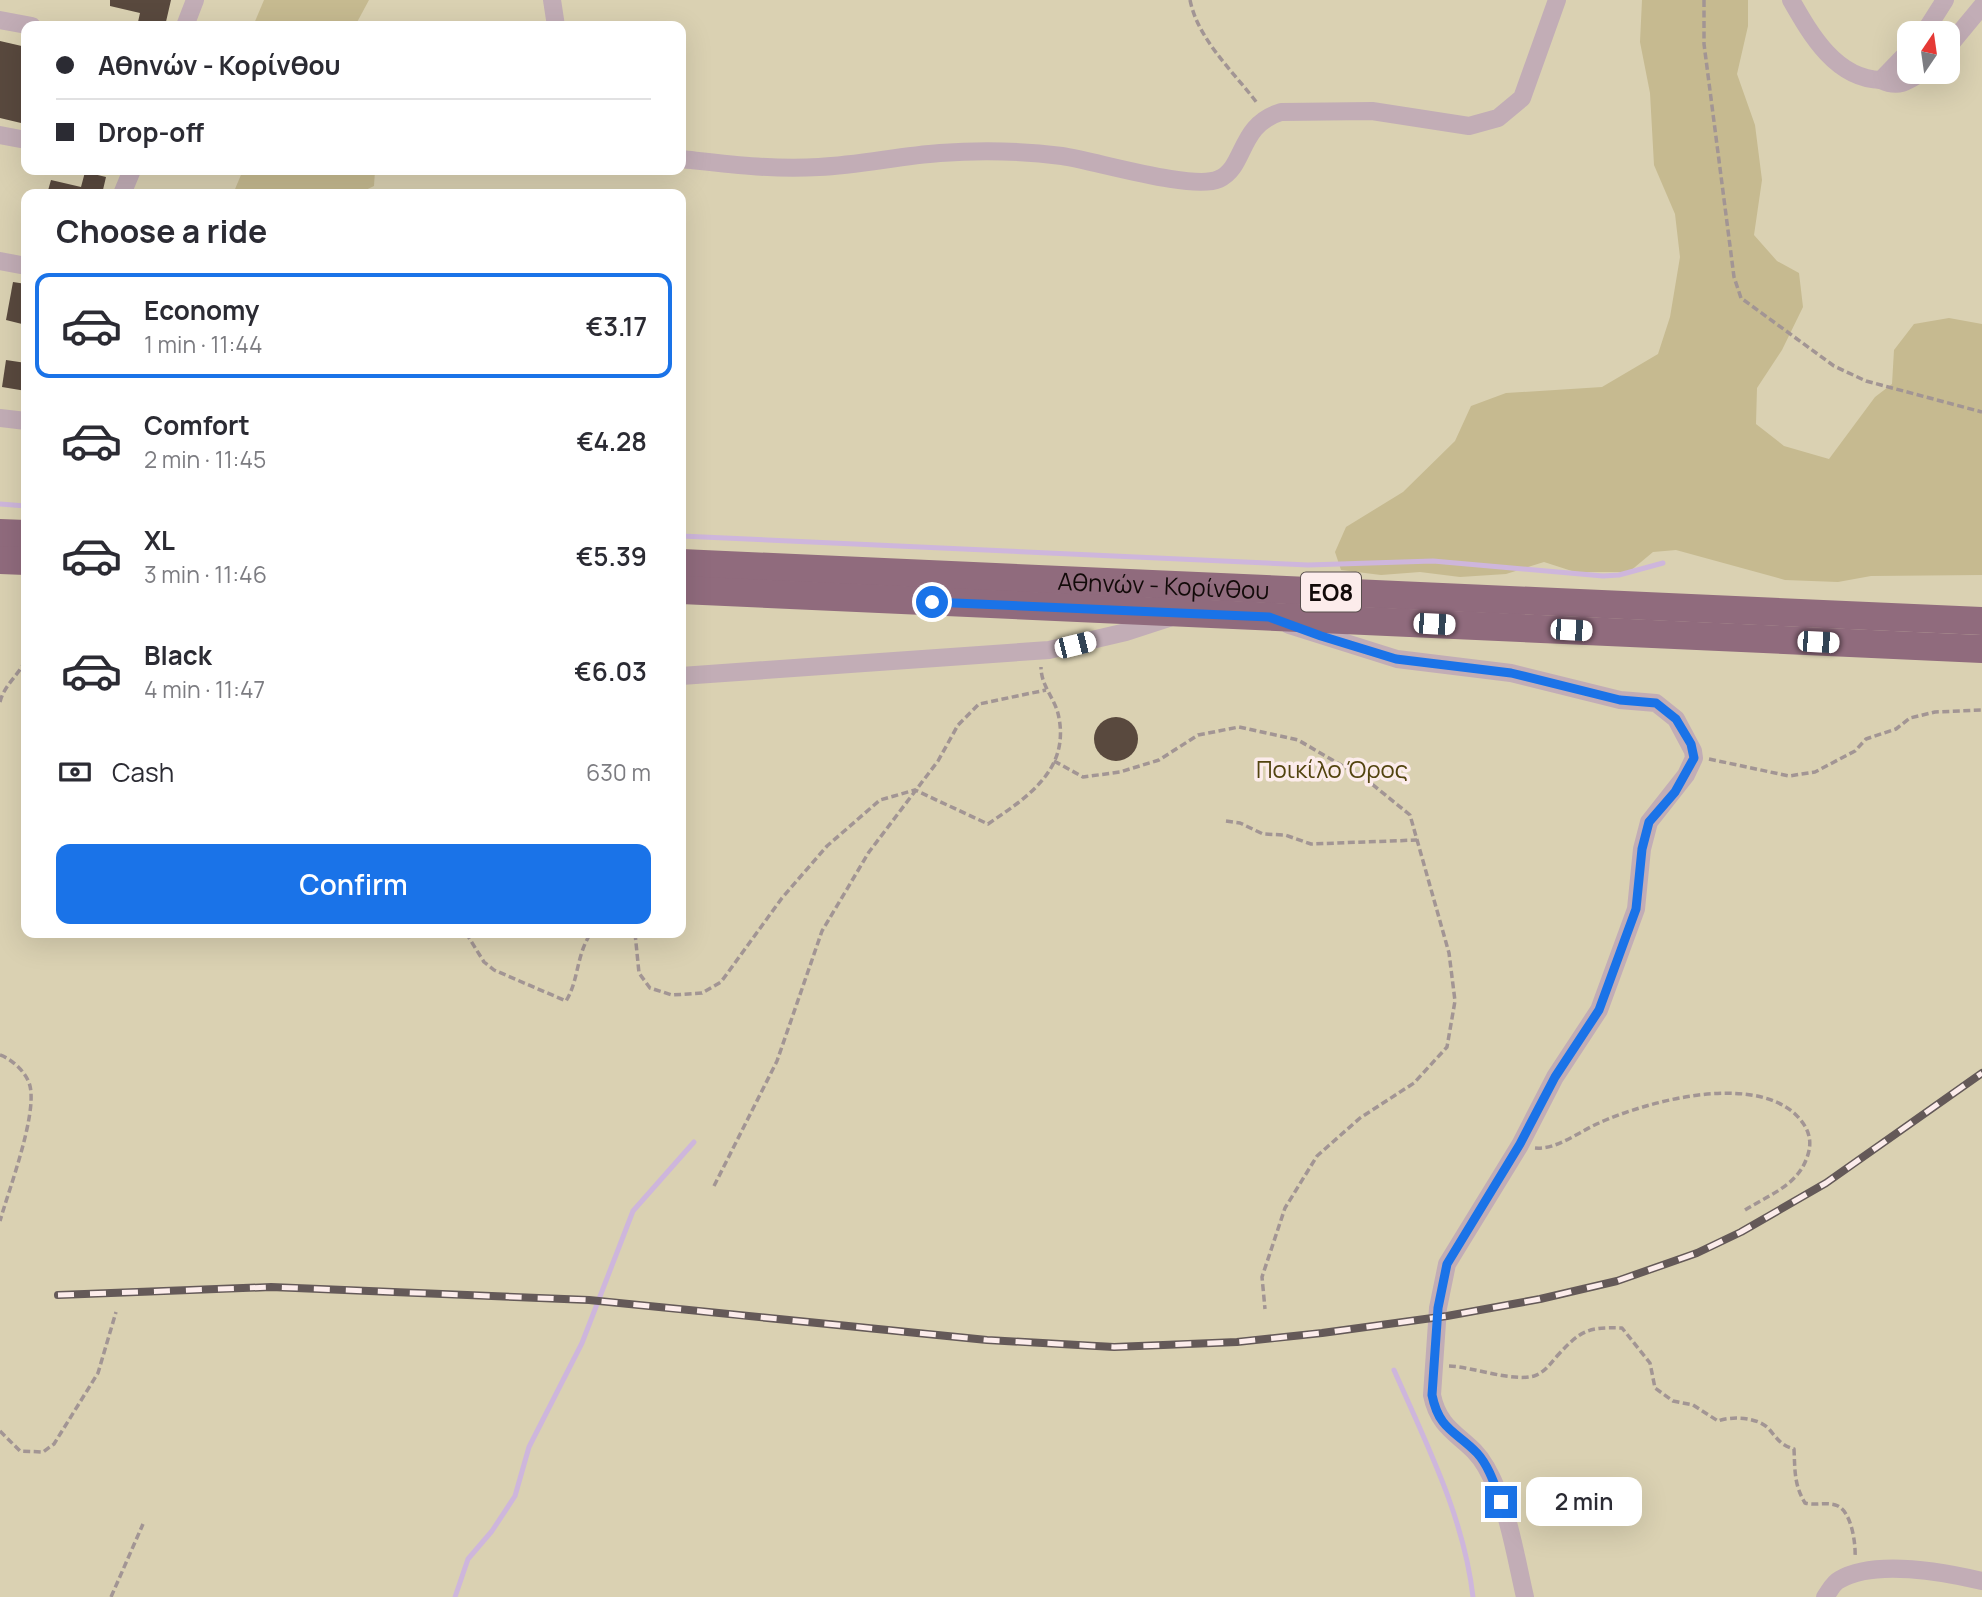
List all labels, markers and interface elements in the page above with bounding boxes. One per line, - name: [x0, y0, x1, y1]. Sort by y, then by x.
- north arrow: [1897, 21, 1960, 84]
- map controls: [1897, 21, 1960, 84]
- text: Αθηνών - Κορίνθου: [98, 47, 341, 83]
- text: Drop-off: [98, 114, 204, 150]
- text: Choose a ride: [56, 209, 267, 253]
- text: Economy: [144, 292, 259, 328]
- icon: car: [60, 294, 123, 357]
- text: €3.17: [586, 308, 647, 344]
- text: 1 min · 11:44: [144, 328, 263, 360]
- text: Comfort: [144, 407, 250, 443]
- icon: car: [60, 409, 123, 472]
- text: €4.28: [577, 423, 647, 459]
- text: 2 min · 11:45: [144, 443, 266, 475]
- text: XL: [144, 522, 175, 558]
- icon: car: [60, 524, 123, 587]
- text: €5.39: [576, 538, 647, 574]
- text: 3 min · 11:46: [144, 558, 267, 590]
- street label: Αθηνών - Κορίνθου: [1057, 563, 1270, 606]
- road number: ΕΟ8: [1301, 572, 1361, 612]
- route start: [916, 586, 948, 618]
- car: [1413, 612, 1456, 636]
- car: [1550, 618, 1593, 642]
- car: [1053, 630, 1098, 660]
- car: [1797, 630, 1840, 654]
- text: Black: [144, 637, 212, 673]
- icon: car: [60, 639, 123, 702]
- text: €6.03: [574, 653, 647, 689]
- text: 4 min · 11:47: [144, 673, 265, 705]
- park label: Ποικίλο Όρος: [1256, 752, 1408, 785]
- icon: cash: [56, 753, 94, 791]
- text: Cash: [112, 754, 174, 790]
- text: 630 m: [586, 756, 651, 788]
- button: Confirm: [56, 844, 651, 924]
- callout: 2 min: [1526, 1478, 1641, 1526]
- text: 2 min: [1555, 1485, 1613, 1517]
- route end: [1485, 1486, 1517, 1518]

